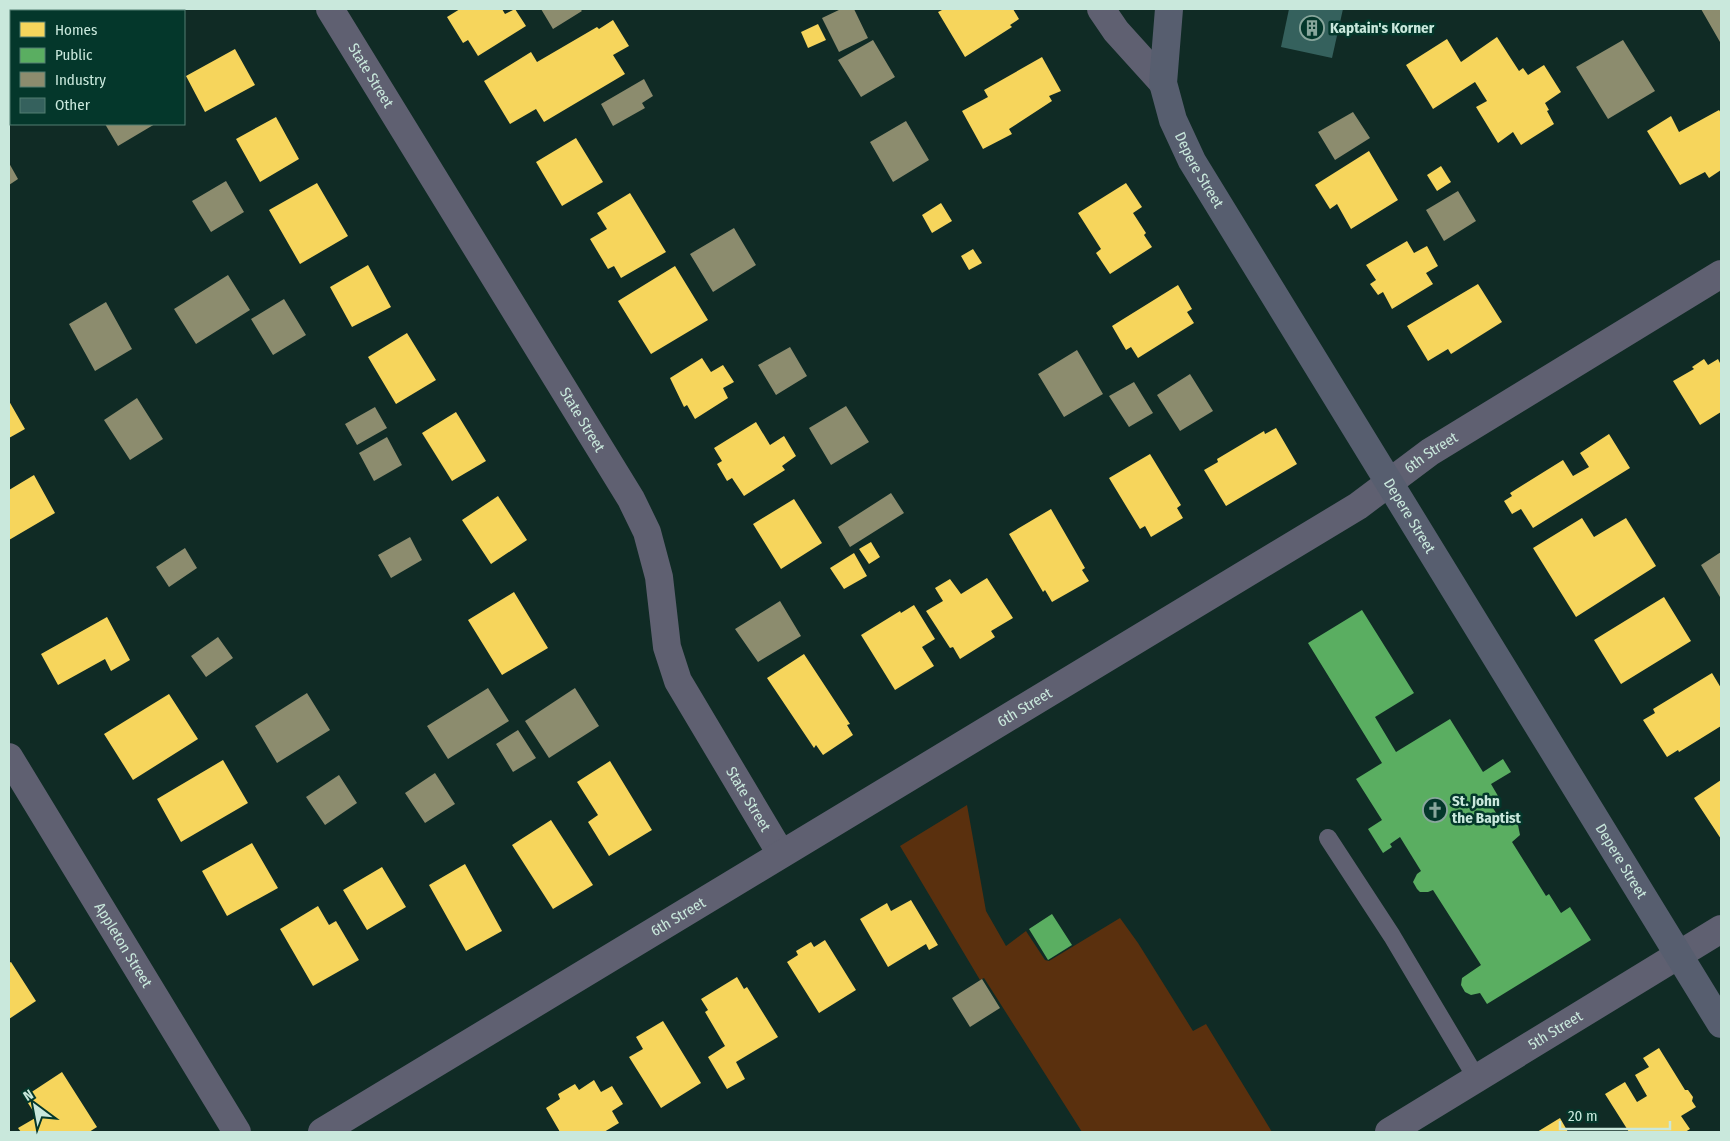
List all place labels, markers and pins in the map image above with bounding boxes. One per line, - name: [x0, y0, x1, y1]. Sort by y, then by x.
- building icon: Kaptain's Korner: [1299, 15, 1325, 41]
- place label: Kaptain's Korner: [1330, 19, 1435, 37]
- place label: St. John the Baptist: [1452, 792, 1522, 827]
- church icon: St. John the Baptist: [1422, 797, 1448, 823]

